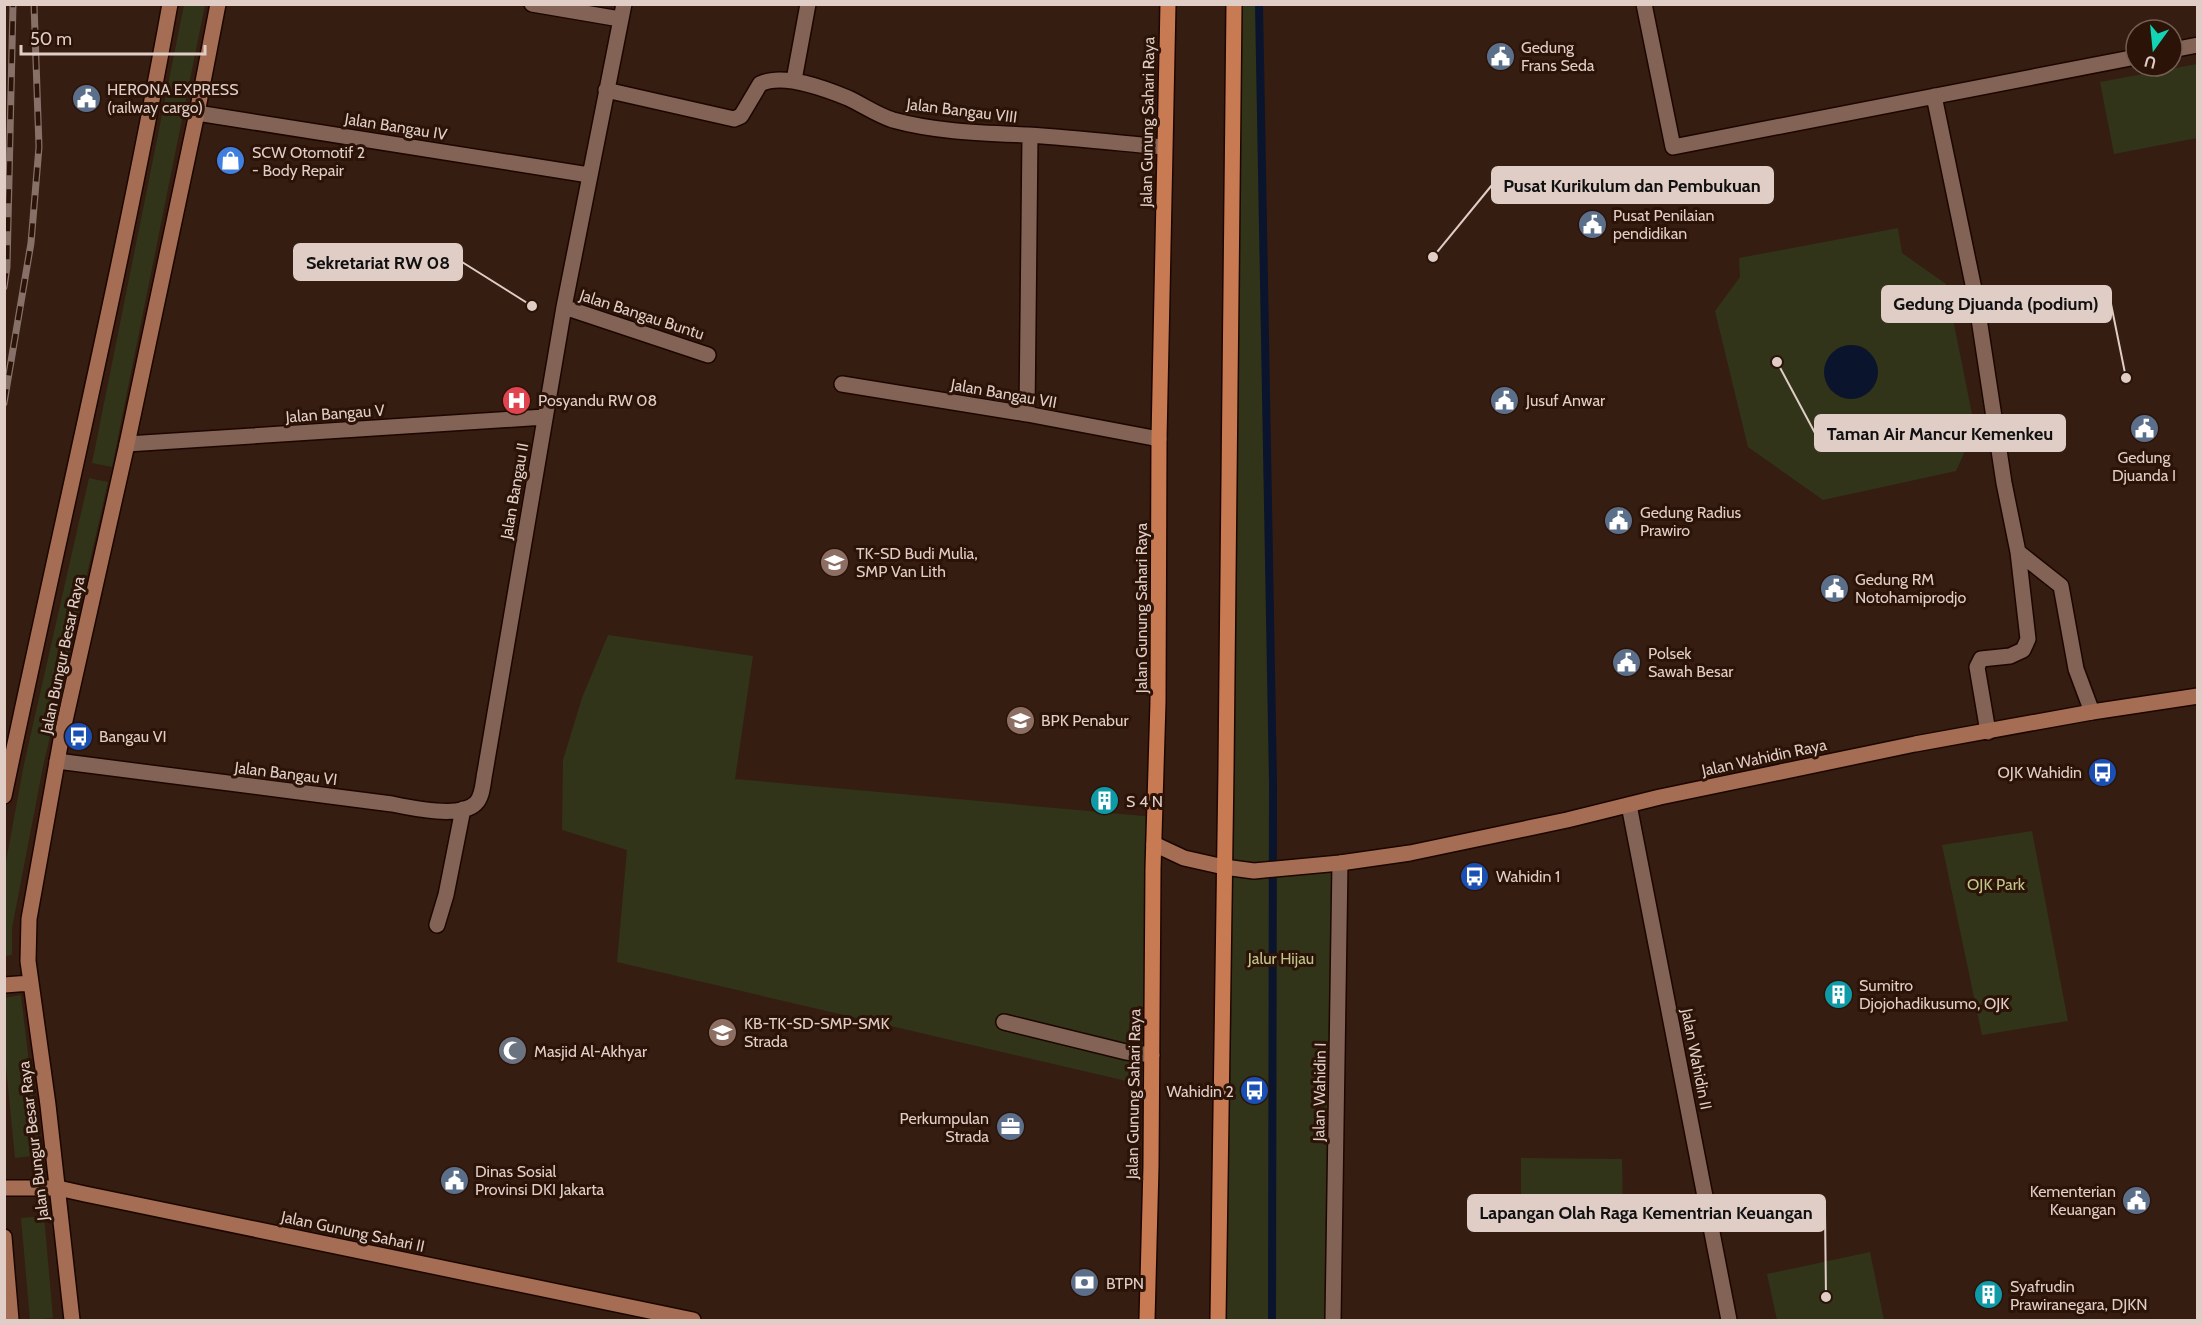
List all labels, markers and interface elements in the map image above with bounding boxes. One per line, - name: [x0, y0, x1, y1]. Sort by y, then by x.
- scale bar: [21, 18, 206, 56]
- north arrow: [2124, 18, 2184, 78]
- text: 50 m: [30, 28, 72, 50]
- street label: Jalan Gunung Sahari Raya: [1136, 36, 1158, 208]
- place label: Gedung Frans Seda: [1521, 38, 1595, 75]
- public building icon: Gedung Frans Seda: [1484, 40, 1516, 72]
- text: U: [2142, 51, 2158, 73]
- place label: HERONA EXPRESS (railway cargo): [107, 80, 239, 117]
- public building icon: HERONA EXPRESS (railway cargo): [70, 82, 102, 114]
- street label: Jalan Bangau VIII: [904, 94, 1018, 127]
- street label: Jalan Bangau IV: [342, 109, 449, 144]
- place label: SCW Otomotif 2 - Body Repair: [252, 143, 365, 180]
- shop icon: SCW Otomotif 2 - Body Repair: [215, 145, 247, 177]
- callout: Pusat Kurikulum dan Pembukuan: [1492, 167, 1773, 203]
- text: Pusat Kurikulum dan Pembukuan: [1503, 175, 1761, 197]
- place label: Pusat Penilaian pendidikan: [1613, 206, 1715, 243]
- public building icon: Pusat Penilaian pendidikan: [1576, 208, 1608, 240]
- callout: Sekretariat RW 08: [294, 244, 462, 280]
- text: Sekretariat RW 08: [306, 252, 450, 274]
- street label: Jalan Bangau Buntu: [576, 285, 707, 344]
- callout: Gedung Djuanda (podium): [1882, 286, 2111, 322]
- text: Gedung Djuanda (podium): [1893, 293, 2099, 315]
- street label: Jalan Bangau VII: [948, 375, 1058, 412]
- hospital icon: Posyandu RW 08: [501, 384, 533, 416]
- public building icon: Jusuf Anwar: [1489, 384, 1521, 416]
- place label: Posyandu RW 08: [538, 391, 657, 410]
- place label: Jusuf Anwar: [1525, 391, 1606, 410]
- street label: Jalan Bangau V: [284, 401, 385, 427]
- public building icon: Gedung Djuanda I: [2128, 413, 2160, 445]
- callout: Taman Air Mancur Kemenkeu: [1815, 415, 2065, 451]
- text: Taman Air Mancur Kemenkeu: [1827, 423, 2053, 445]
- street label: Jalan Bangau II: [496, 441, 532, 542]
- place label: Gedung Djuanda I: [2112, 448, 2176, 485]
- place label: Gedung Radius Prawiro: [1640, 503, 1742, 540]
- public building icon: Gedung Radius Prawiro: [1603, 505, 1635, 537]
- street label: Jalan Gunung Sahari Raya: [1132, 522, 1151, 694]
- place label: TK-SD Budi Mulia, SMP Van Lith: [856, 544, 978, 581]
- school or university icon: TK-SD Budi Mulia, SMP Van Lith: [819, 546, 851, 578]
- place label: Gedung RM Notohamiprodjo: [1855, 570, 1966, 607]
- public building icon: Gedung RM Notohamiprodjo: [1818, 572, 1850, 604]
- street label: Jalan Bungur Besar Raya: [36, 574, 89, 737]
- place label: Polsek Sawah Besar: [1648, 644, 1734, 681]
- public building icon: Polsek Sawah Besar: [1611, 646, 1643, 678]
- school or university icon: BPK Penabur: [1004, 704, 1036, 736]
- place label: BPK Penabur: [1041, 711, 1129, 730]
- bus stop icon: Bangau VI: [62, 720, 94, 752]
- place label: Bangau VI: [99, 727, 167, 746]
- street label: Jalan Wahidin Raya: [1699, 735, 1829, 780]
- bus stop icon: OJK Wahidin: [2087, 756, 2119, 788]
- street label: Jalan Bangau VI: [233, 758, 338, 789]
- place label: OJK Wahidin: [1997, 763, 2082, 782]
- building icon: S 4 N: [1089, 785, 1121, 817]
- place label: S 4 N: [1126, 792, 1163, 811]
- bus stop icon: Wahidin 1: [1459, 860, 1491, 892]
- place label: Wahidin 1: [1496, 867, 1560, 886]
- park label: OJK Park: [1967, 875, 2026, 894]
- park label: Jalur Hijau: [1247, 949, 1314, 968]
- place label: Sumitro Djojohadikusumo, OJK: [1859, 976, 2009, 1013]
- building icon: Sumitro Djojohadikusumo, OJK: [1822, 978, 1854, 1010]
- street label: Jalan Wahidin II: [1677, 1006, 1716, 1111]
- street label: Jalan Gunung Sahari Raya: [1122, 1008, 1144, 1180]
- place label: KB-TK-SD-SMP-SMK Strada: [744, 1014, 890, 1051]
- school or university icon: KB-TK-SD-SMP-SMK Strada: [707, 1016, 739, 1048]
- mosque icon: Masjid Al-Akhyar: [497, 1035, 529, 1067]
- place label: Masjid Al-Akhyar: [534, 1042, 648, 1061]
- street label: Jalan Wahidin I: [1309, 1042, 1330, 1143]
- street label: Jalan Bungur Besar Raya: [14, 1060, 53, 1223]
- bus stop icon: Wahidin 2: [1239, 1075, 1271, 1107]
- place label: Wahidin 2: [1167, 1082, 1234, 1101]
- place label: Perkumpulan Strada: [900, 1109, 989, 1146]
- office icon: Perkumpulan Strada: [994, 1111, 1026, 1143]
- place label: Dinas Sosial Provinsi DKI Jakarta: [475, 1162, 605, 1199]
- public building icon: Dinas Sosial Provinsi DKI Jakarta: [438, 1164, 470, 1196]
- place label: Kementerian Keuangan: [2030, 1182, 2116, 1219]
- public building icon: Kementerian Keuangan: [2121, 1184, 2153, 1216]
- callout: Lapangan Olah Raga Kementrian Keuangan: [1468, 1195, 1825, 1231]
- text: Lapangan Olah Raga Kementrian Keuangan: [1479, 1202, 1813, 1224]
- street label: Jalan Gunung Sahari II: [279, 1207, 426, 1256]
- bank icon: BTPN: [1069, 1267, 1101, 1299]
- place label: BTPN: [1106, 1274, 1144, 1293]
- place label: Syafrudin Prawiranegara, DJKN: [2010, 1277, 2148, 1314]
- building icon: Syafrudin Prawiranegara, DJKN: [1973, 1279, 2005, 1311]

